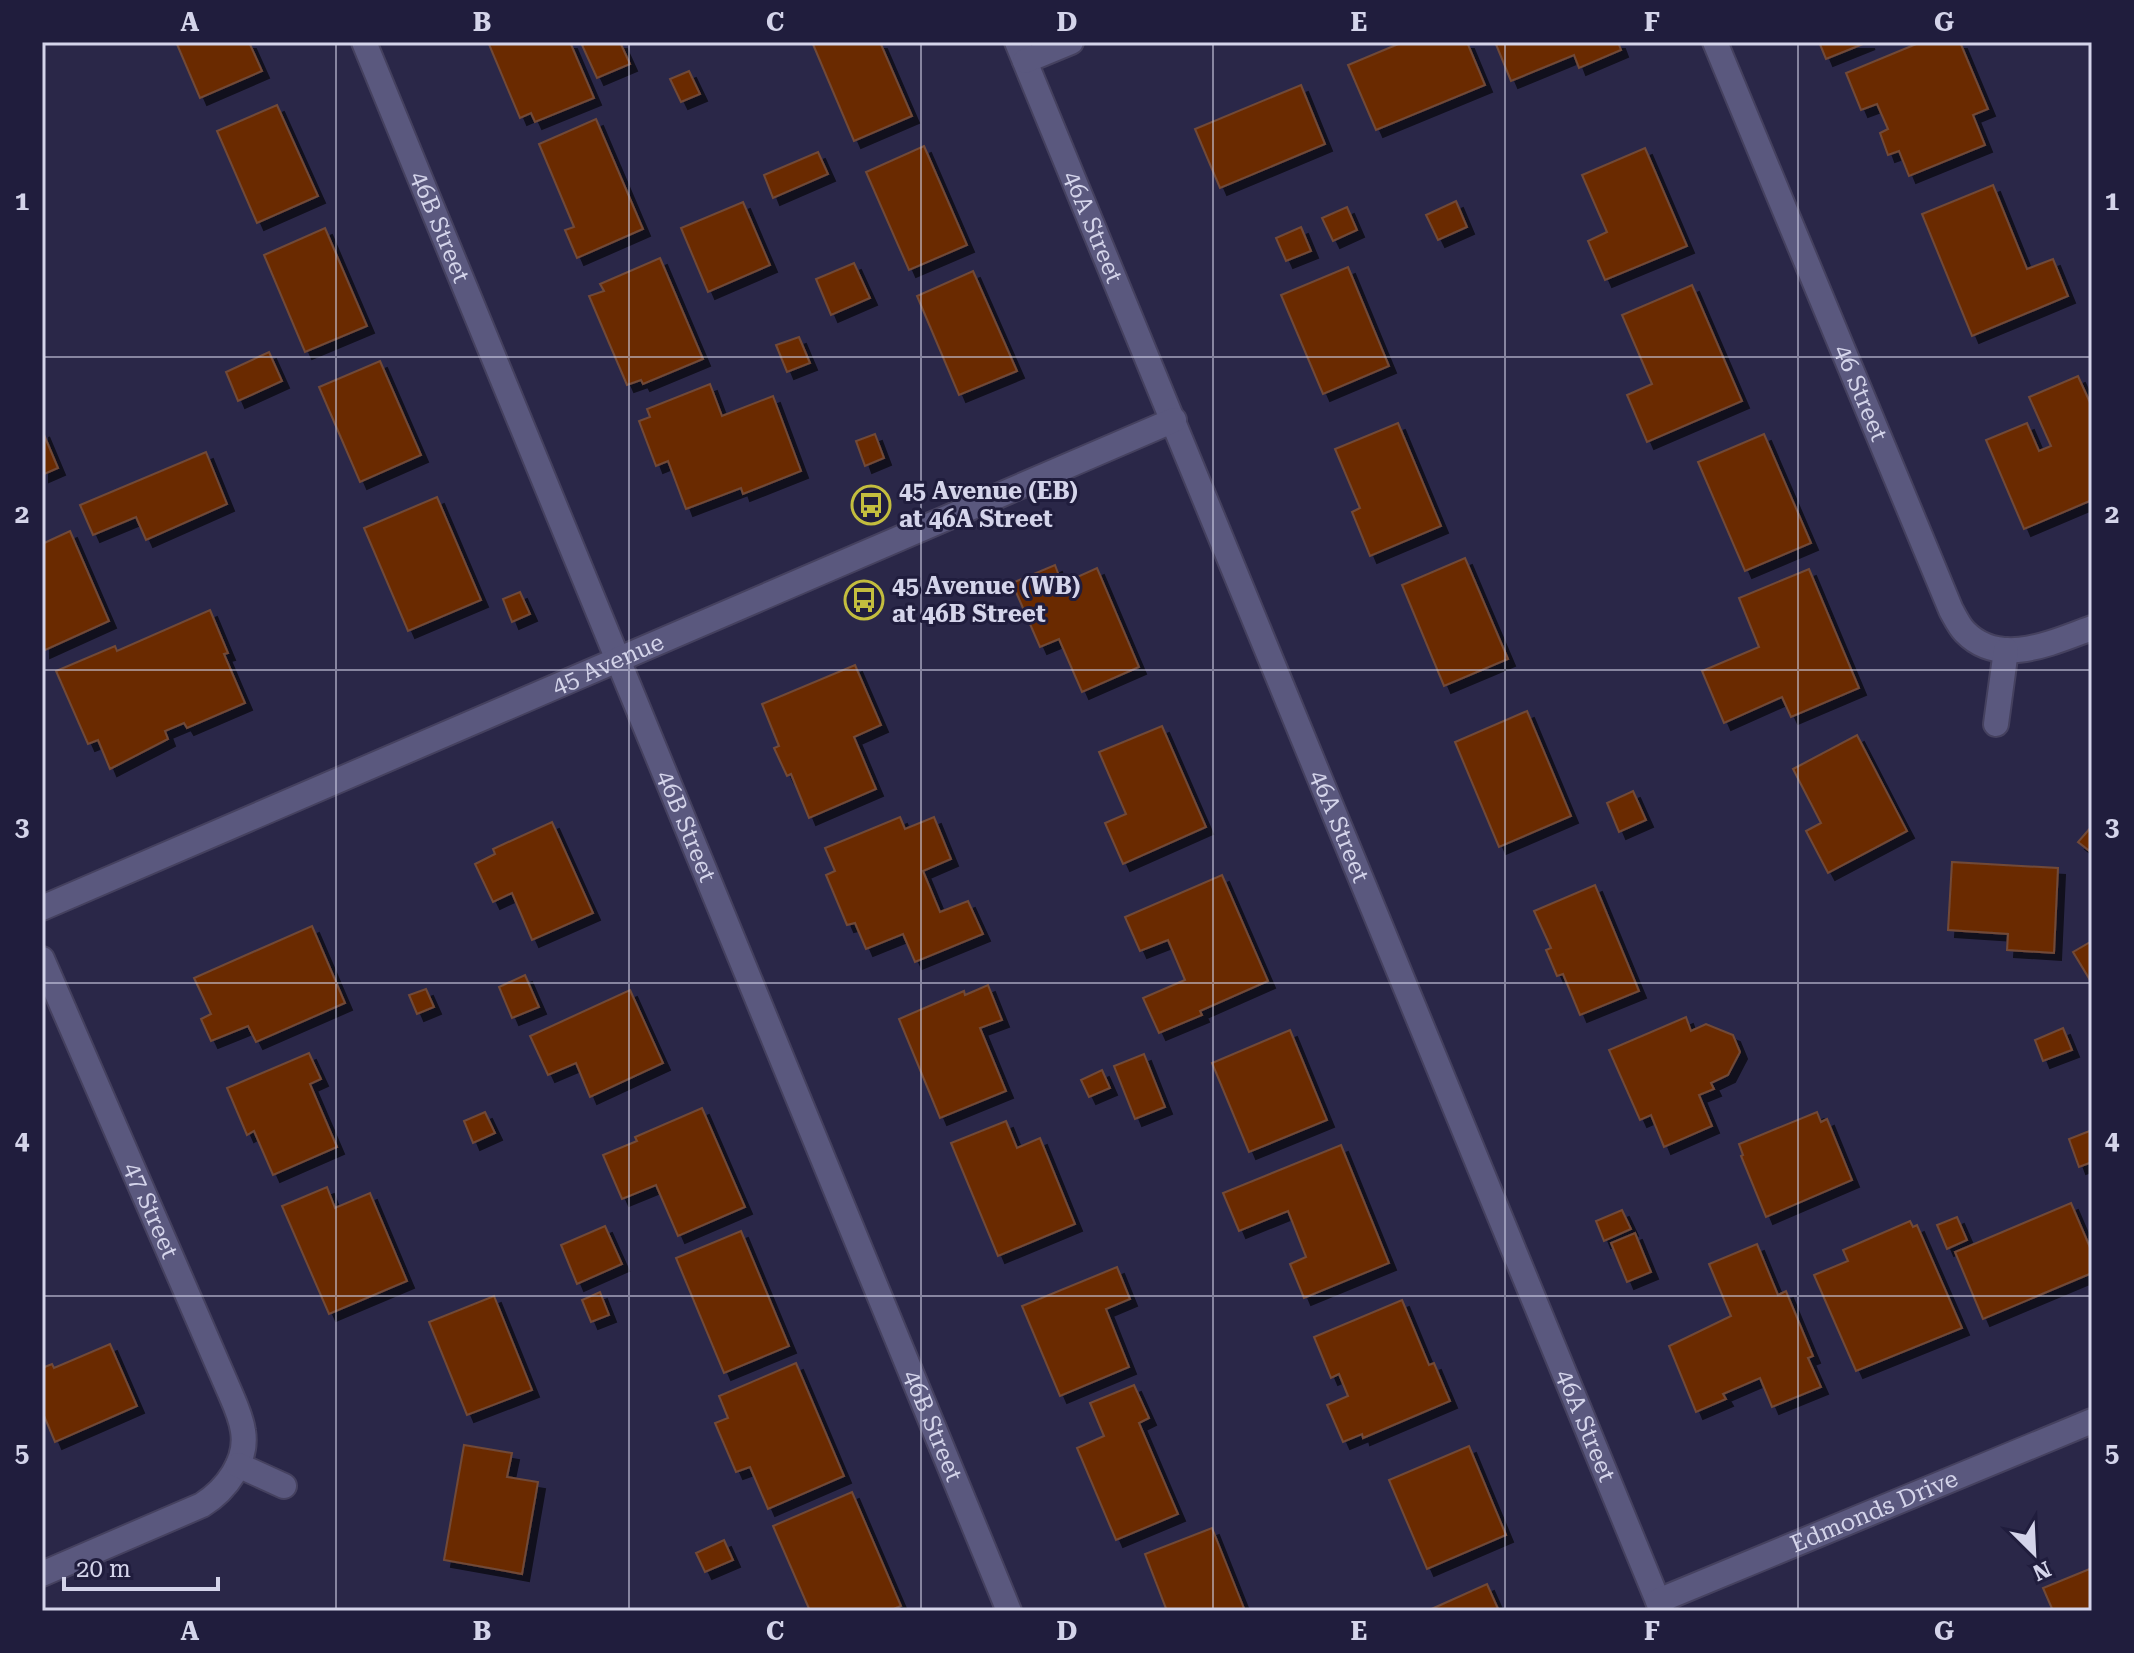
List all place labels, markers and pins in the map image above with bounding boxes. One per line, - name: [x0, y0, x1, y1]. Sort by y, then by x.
- place label: 45 Avenue (EB) at 46A Street: [899, 477, 1078, 533]
- bus stop icon: 45 Avenue (EB) at 46A Street: [850, 484, 892, 526]
- place label: 45 Avenue (WB) at 46B Street: [892, 572, 1080, 628]
- bus stop icon: 45 Avenue (WB) at 46B Street: [843, 579, 885, 621]

